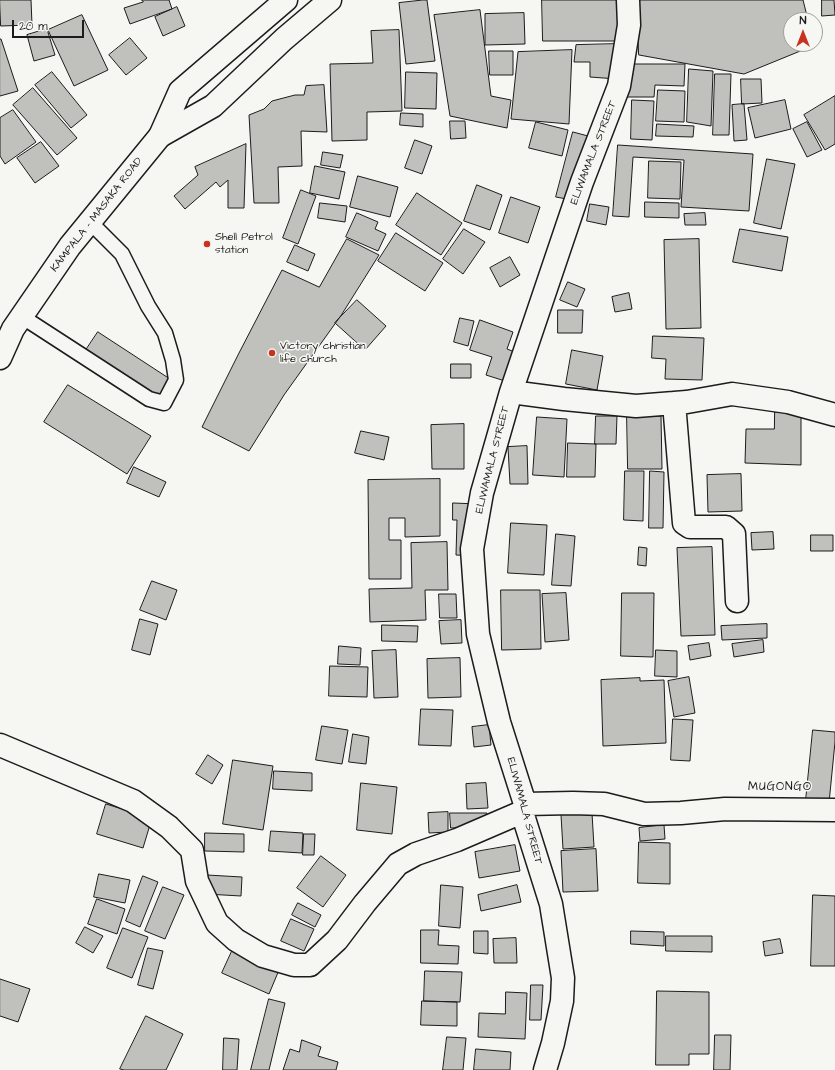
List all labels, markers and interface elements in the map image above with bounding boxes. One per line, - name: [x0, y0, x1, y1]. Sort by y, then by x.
- scale bar: [14, 12, 86, 38]
- north arrow: [783, 12, 823, 52]
- text: N: [800, 13, 806, 28]
- text: 20 m: [19, 18, 48, 35]
- street label: ELIWAMALA STREET: [568, 99, 620, 207]
- street label: KAMPALA - MASAKA ROAD: [48, 155, 146, 275]
- place label: Shell Petrol station: [215, 231, 273, 257]
- marker: Shell Petrol station: [202, 239, 212, 249]
- place label: Victory christian life church: [280, 340, 366, 366]
- marker: Victory christian life church: [267, 348, 277, 358]
- street label: ELIWAMALA STREET: [473, 405, 513, 515]
- street label: ELIWAMALA STREET: [503, 756, 545, 866]
- district label: MUGONGO: [748, 780, 812, 794]

